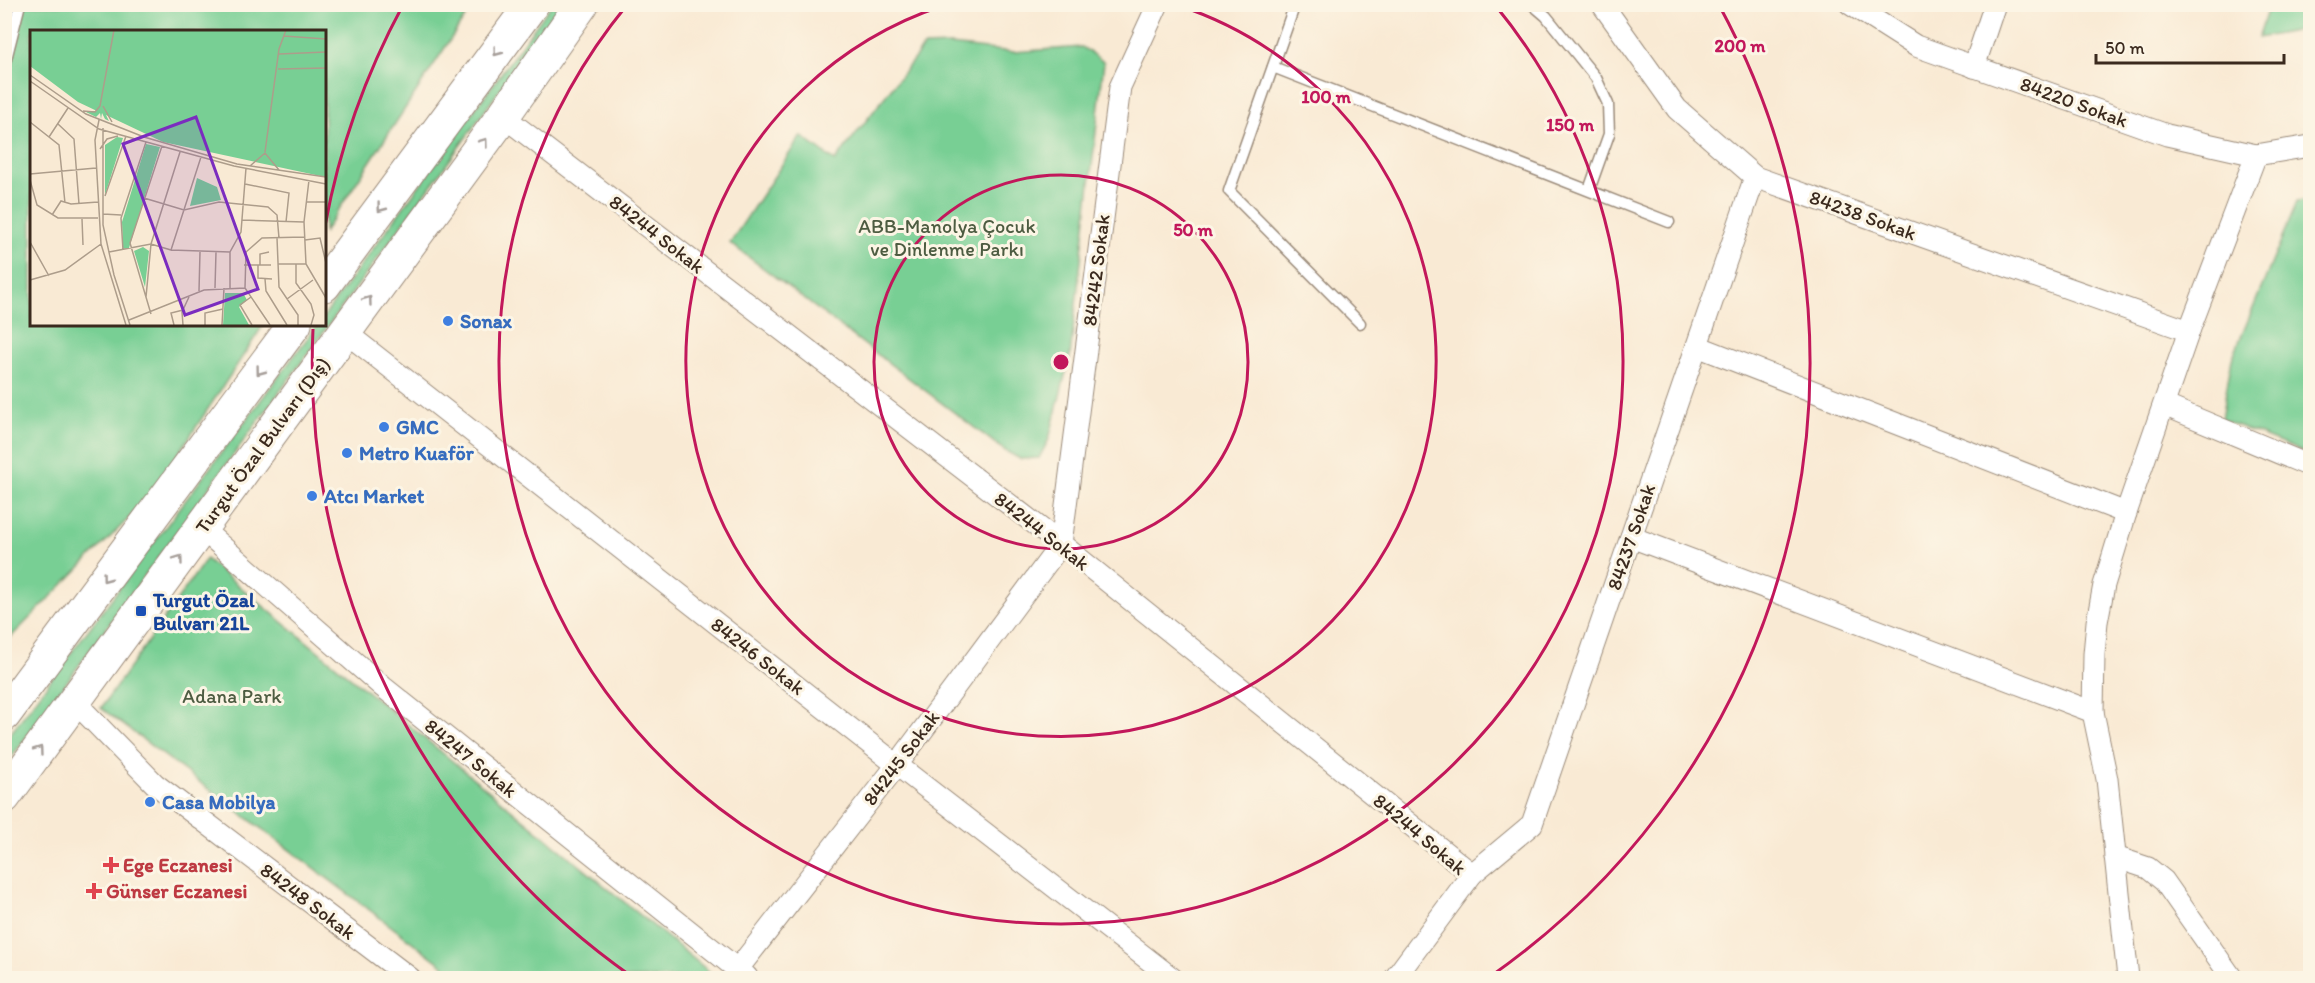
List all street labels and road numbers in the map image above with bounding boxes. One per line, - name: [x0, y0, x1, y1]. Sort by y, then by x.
- street label: 84220 Sokak: [2017, 71, 2131, 133]
- street label: 84238 Sokak: [1806, 185, 1920, 245]
- street label: 84244 Sokak: [605, 189, 709, 279]
- street label: 84242 Sokak: [1077, 213, 1115, 327]
- street label: Turgut Özal Bulvarı (Dış): [190, 352, 334, 538]
- street label: 84237 Sokak: [1602, 481, 1660, 593]
- street label: 84244 Sokak: [990, 486, 1094, 576]
- street label: 84246 Sokak: [706, 612, 810, 700]
- street label: 84245 Sokak: [858, 706, 944, 810]
- street label: 84247 Sokak: [420, 713, 522, 803]
- street label: 84244 Sokak: [1369, 788, 1471, 880]
- street label: 84248 Sokak: [256, 857, 360, 945]

